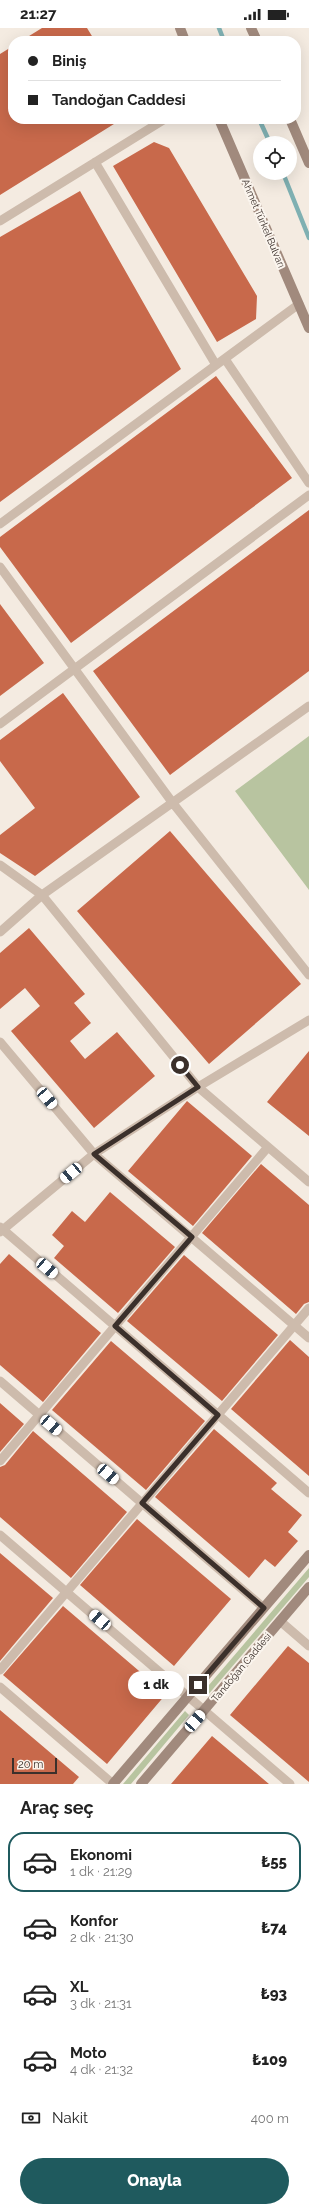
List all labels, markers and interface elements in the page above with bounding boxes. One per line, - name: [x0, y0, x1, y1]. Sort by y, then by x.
- text: 21:27: [20, 5, 56, 23]
- text: Biniş: [52, 52, 86, 70]
- text: Tandoğan Caddesi: [52, 91, 186, 109]
- map controls: [253, 136, 297, 180]
- button: locate: [253, 136, 297, 180]
- street label: Ahmet Türkel Bulvarı: [240, 177, 287, 269]
- route start: [171, 1056, 189, 1074]
- car: [35, 1085, 59, 1111]
- car: [58, 1161, 84, 1185]
- car: [34, 1256, 60, 1280]
- car: [38, 1413, 64, 1437]
- car: [95, 1462, 121, 1486]
- car: [87, 1608, 113, 1632]
- street label: Tandoğan Caddesi: [209, 1631, 273, 1704]
- callout: 1 dk: [128, 1671, 184, 1699]
- route end: [189, 1676, 207, 1694]
- text: 1 dk: [143, 1677, 169, 1692]
- car: [183, 1708, 207, 1734]
- scale bar: [12, 1756, 57, 1775]
- text: 20 m: [18, 1758, 43, 1771]
- text: Araç seç: [20, 1797, 94, 1818]
- icon: car: [22, 1844, 58, 1880]
- text: Ekonomi: [70, 1846, 132, 1864]
- text: ₺55: [261, 1853, 287, 1871]
- text: 1 dk · 21:29: [70, 1864, 132, 1879]
- icon: car: [22, 1910, 58, 1946]
- text: Konfor: [70, 1912, 118, 1930]
- text: ₺74: [261, 1919, 287, 1937]
- text: 2 dk · 21:30: [70, 1930, 134, 1945]
- icon: car: [22, 1976, 58, 2012]
- text: XL: [70, 1978, 88, 1996]
- text: ₺93: [261, 1985, 287, 2003]
- text: 3 dk · 21:31: [70, 1996, 132, 2011]
- icon: car: [22, 2042, 58, 2078]
- text: Moto: [70, 2044, 107, 2062]
- text: ₺109: [252, 2051, 287, 2069]
- text: 4 dk · 21:32: [70, 2062, 133, 2077]
- icon: cash: [20, 2107, 42, 2129]
- text: Nakit: [52, 2109, 88, 2127]
- text: 400 m: [251, 2111, 289, 2126]
- button: Onayla: [20, 2158, 289, 2204]

